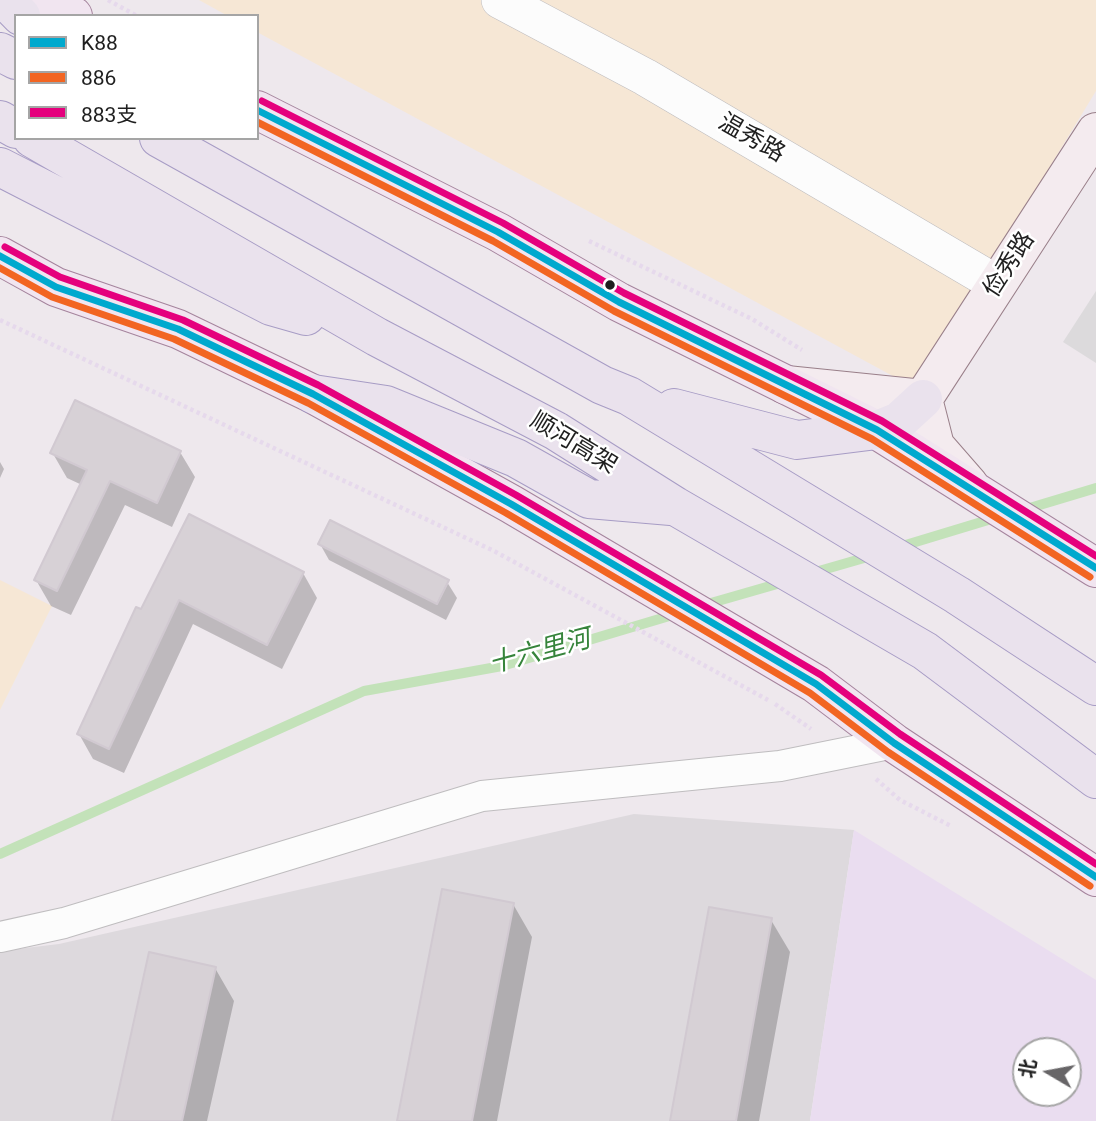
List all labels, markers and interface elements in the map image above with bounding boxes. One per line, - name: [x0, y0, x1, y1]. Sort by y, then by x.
- legend: [14, 14, 259, 140]
- text: K88: [81, 31, 118, 55]
- text: 886: [81, 66, 116, 90]
- text: 883支: [81, 103, 137, 127]
- street label: 温秀路: [713, 109, 789, 169]
- street label: 俭秀路: [978, 227, 1042, 303]
- unlabelled marker: [603, 278, 617, 292]
- street label: 顺河高架: [524, 407, 622, 481]
- water label: 十六里河: [486, 624, 594, 682]
- north arrow: [1012, 1037, 1082, 1107]
- text: 北: [1015, 1057, 1041, 1080]

